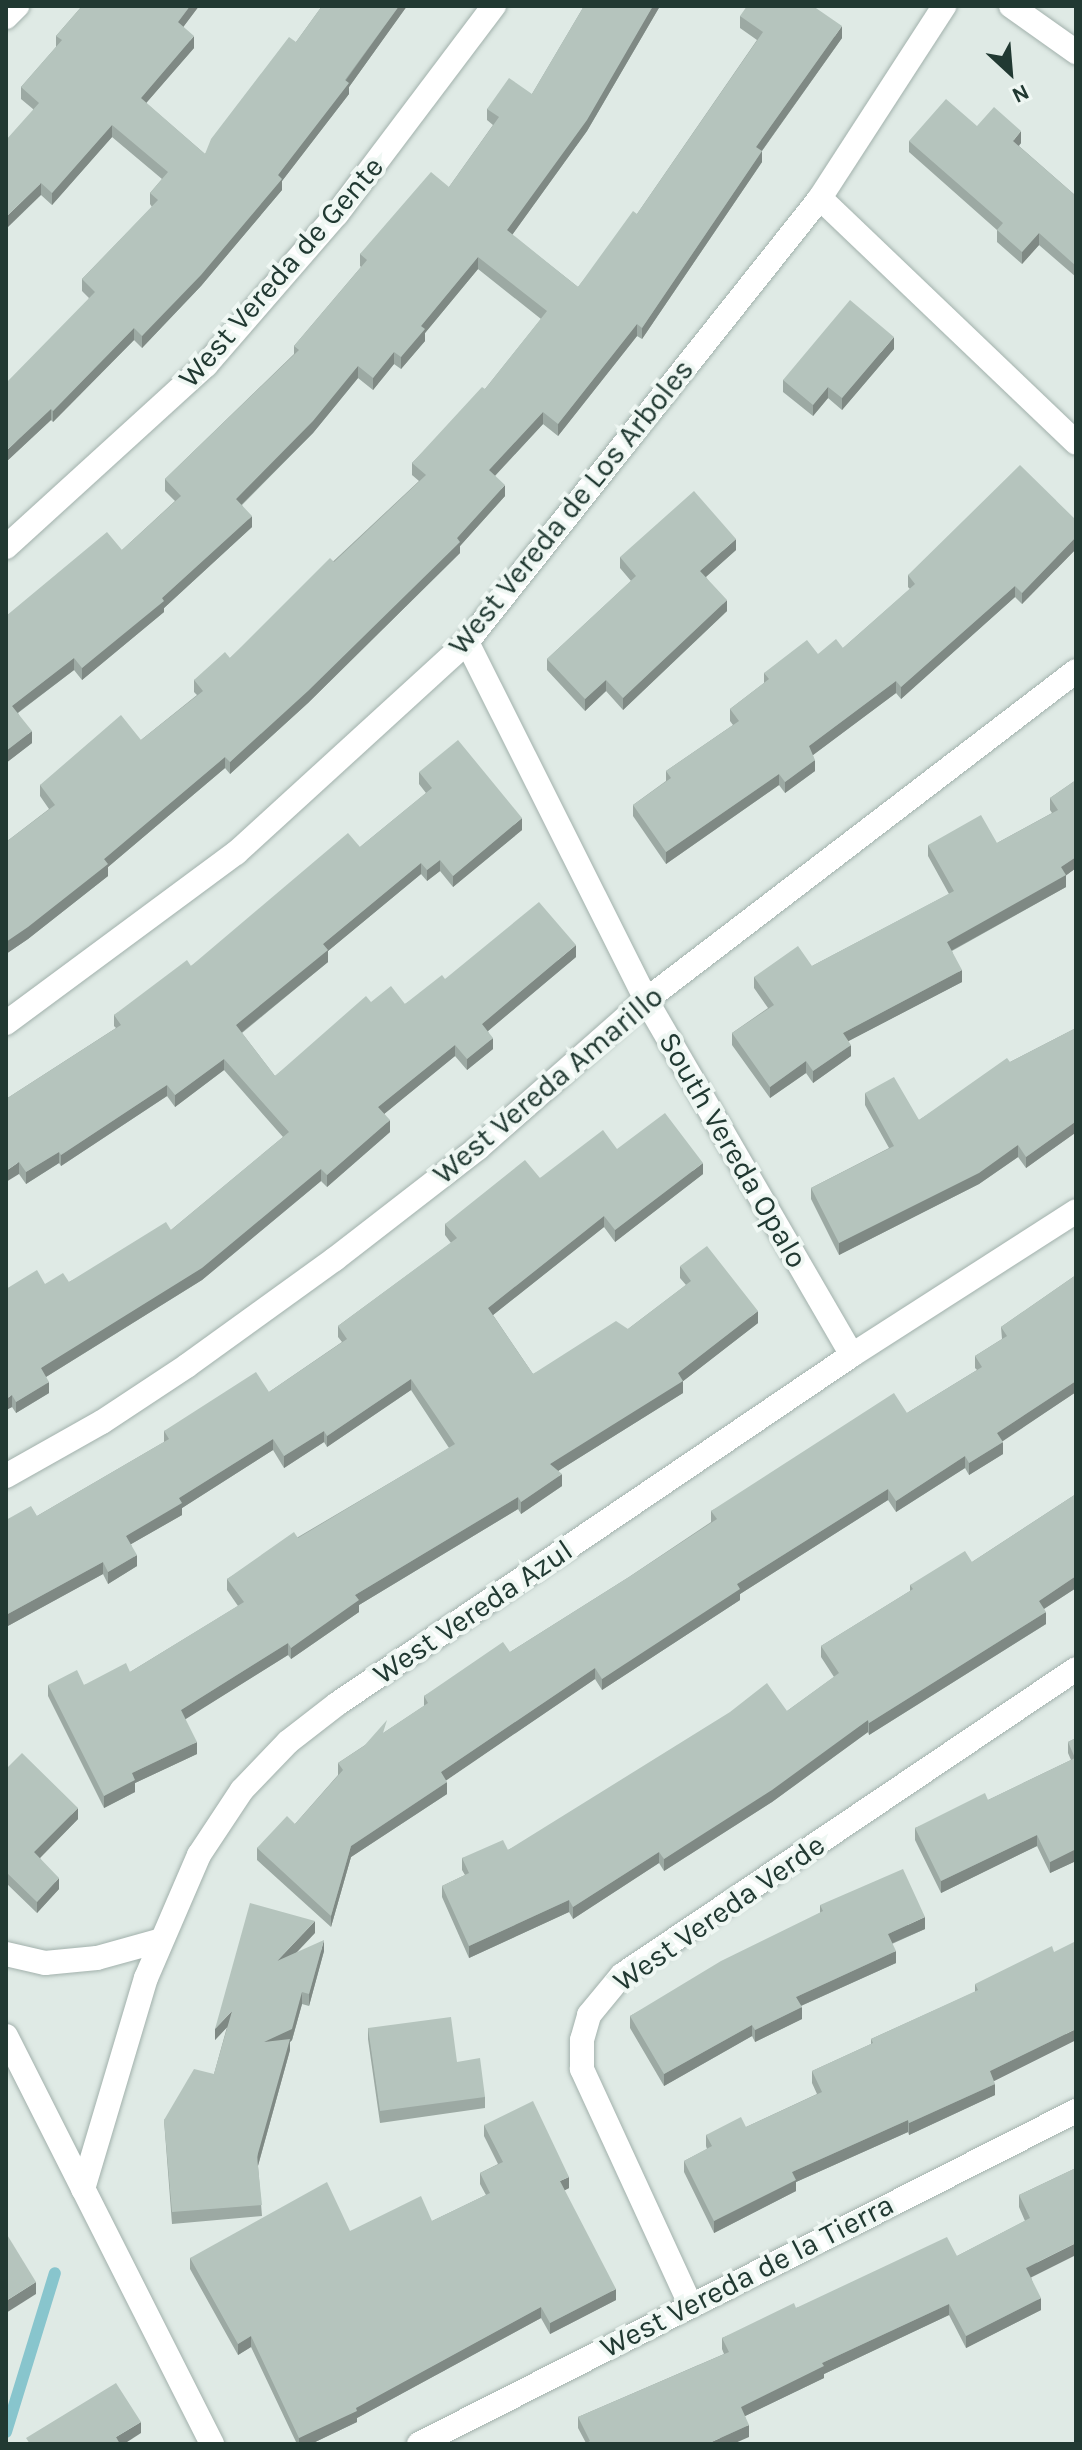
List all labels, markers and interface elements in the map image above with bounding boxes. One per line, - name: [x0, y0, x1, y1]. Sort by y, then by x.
- north arrow: [970, 32, 1050, 112]
- text: N: [1008, 78, 1033, 109]
- street label: West Vereda de Gente: [171, 149, 391, 395]
- street label: West Vereda de Los Arboles: [441, 352, 701, 662]
- street label: West Vereda Amarillo: [426, 978, 670, 1192]
- street label: South Vereda Opalo: [651, 1026, 815, 1274]
- street label: West Vereda Azul: [367, 1532, 579, 1692]
- street label: West Vereda Verde: [606, 1827, 832, 1999]
- street label: West Vereda de la Tierra: [594, 2186, 900, 2366]

